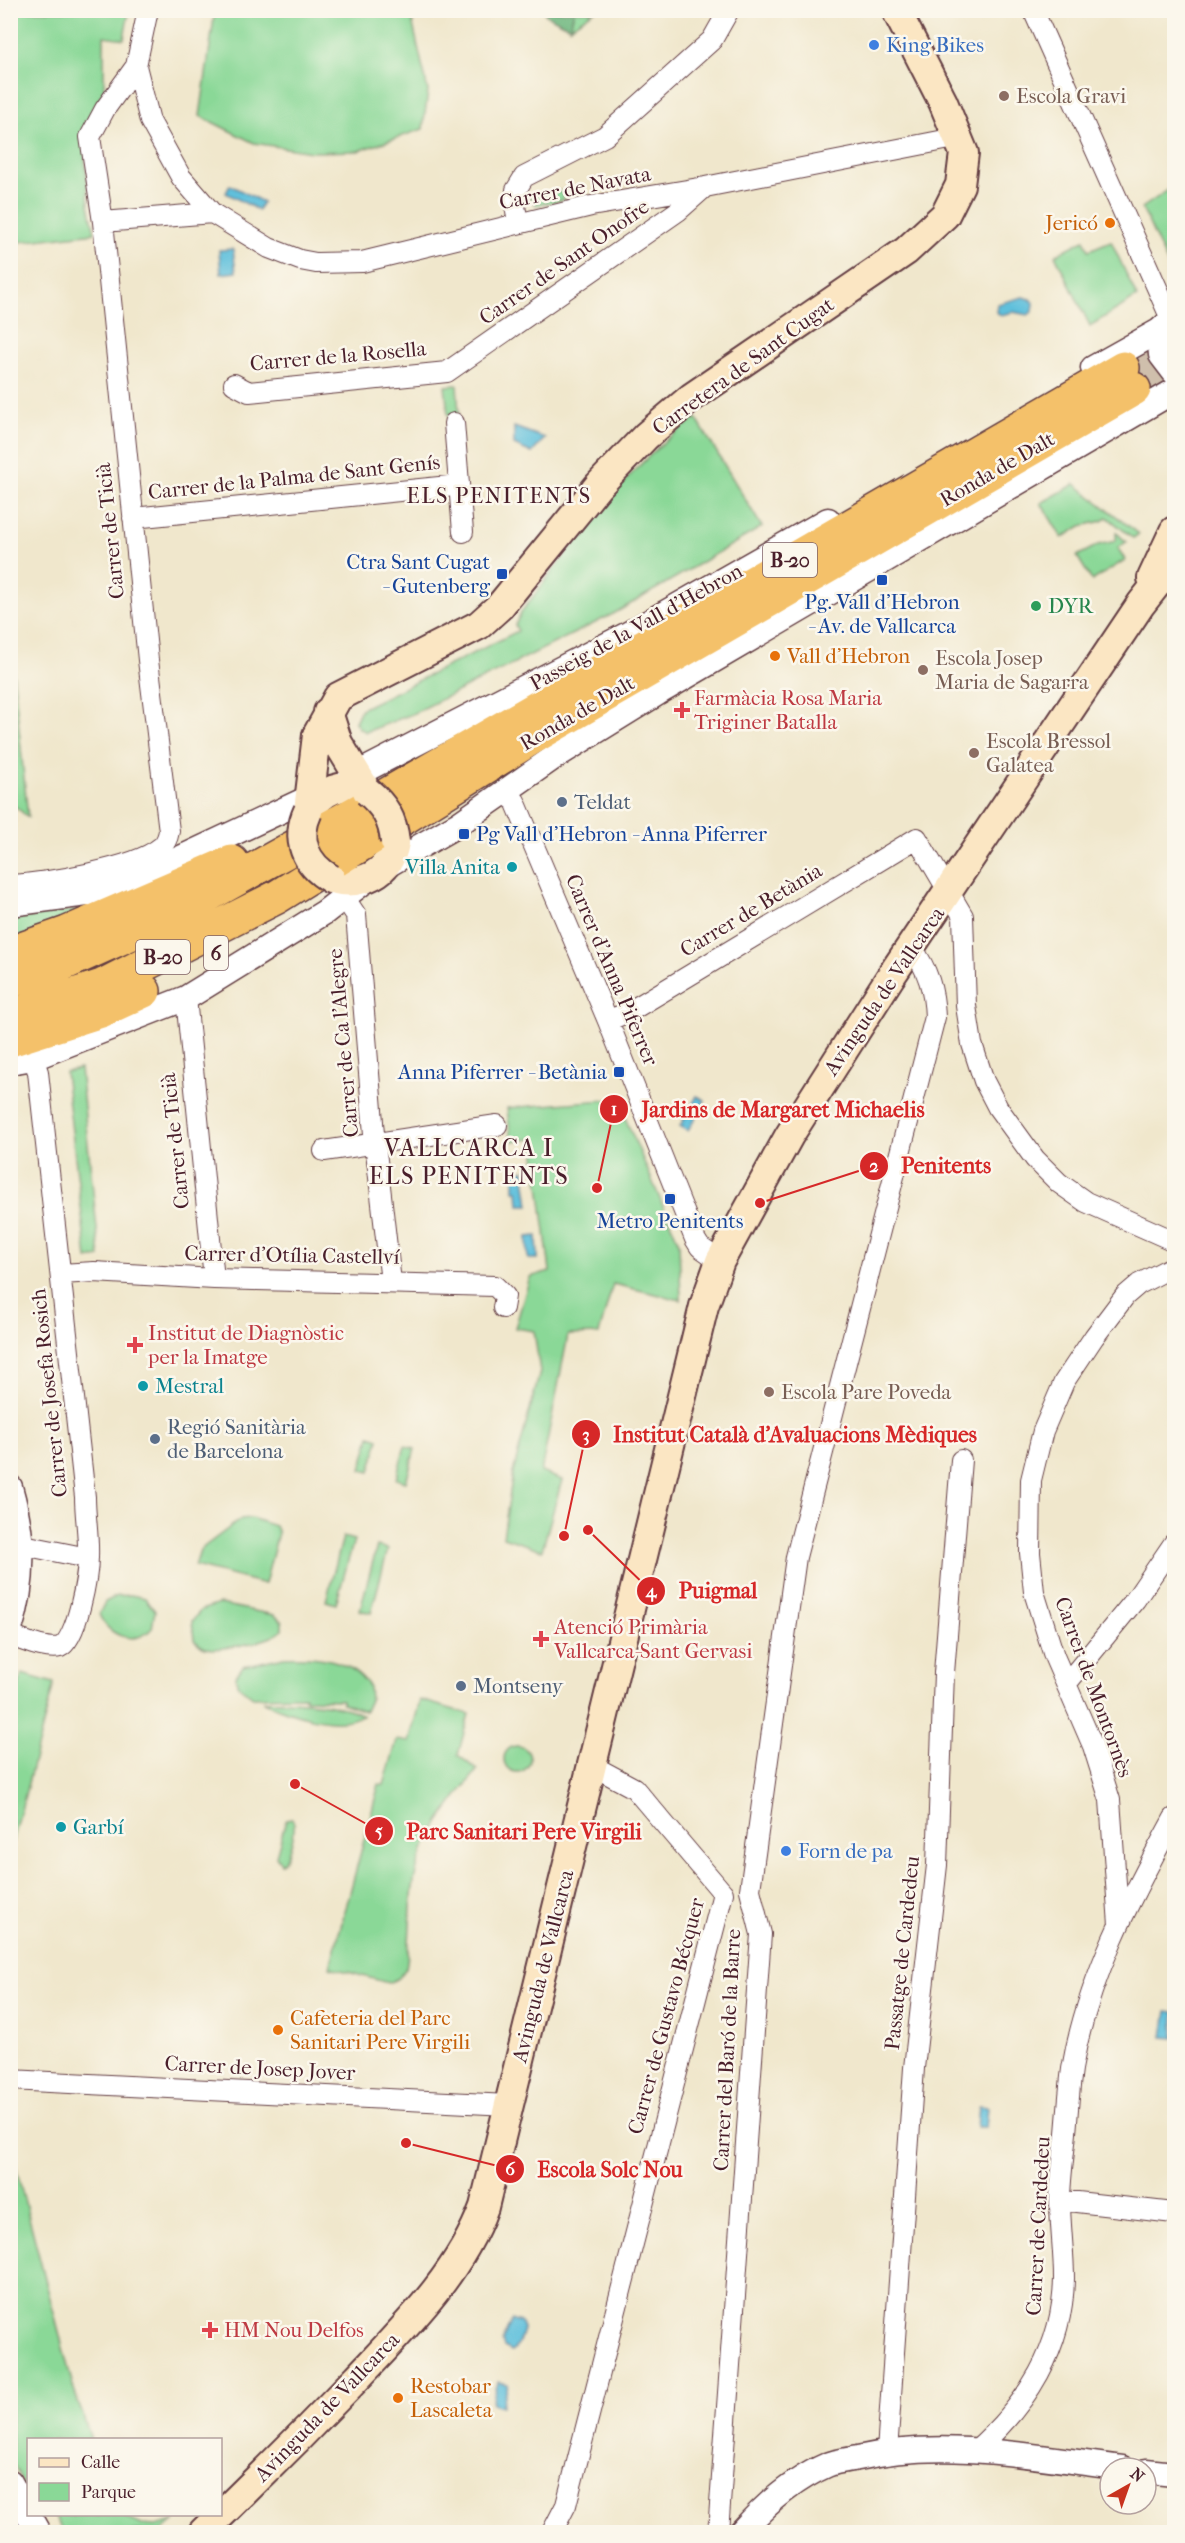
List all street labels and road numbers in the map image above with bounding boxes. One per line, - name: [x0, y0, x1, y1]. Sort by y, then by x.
- street label: Carrer de Navata: [497, 161, 653, 214]
- street label: Carrer de Sant Onofre: [475, 194, 653, 330]
- street label: Carretera de Sant Cugat: [648, 292, 839, 440]
- street label: Carrer de la Rosella: [249, 336, 427, 376]
- street label: Ronda de Dalt: [935, 426, 1059, 512]
- street label: Carrer de la Palma de Sant Genís: [147, 450, 442, 504]
- street label: Carrer de Ticià: [91, 461, 129, 600]
- road number: B-20: [763, 543, 817, 577]
- street label: Passeig de la Vall d'Hebron: [525, 558, 747, 696]
- street label: Ronda de Dalt: [515, 670, 639, 756]
- street label: Carrer de Betània: [676, 858, 826, 962]
- street label: Carrer d'Anna Piferrer: [561, 871, 663, 1069]
- street label: Avinguda de Vallcarca: [818, 902, 949, 1081]
- road number: 6: [204, 936, 228, 970]
- road number: B-20: [136, 940, 190, 974]
- street label: Carrer de Ca l'Alegre: [323, 947, 363, 1139]
- street label: Carrer de Ticià: [156, 1071, 194, 1210]
- street label: Carrer d'Otília Castellví: [184, 1241, 401, 1269]
- street label: Carrer de Josefa Rosich: [26, 1287, 72, 1498]
- street label: Carrer de Montornès: [1050, 1593, 1138, 1781]
- street label: Passatge de Cardedeu: [880, 1855, 924, 2051]
- street label: Avinguda de Vallcarca: [507, 1867, 579, 2066]
- street label: Carrer de Gustavo Bécquer: [623, 1895, 709, 2137]
- street label: Carrer del Baró de la Barre: [709, 1928, 745, 2172]
- street label: Carrer de Josep Jover: [164, 2051, 356, 2085]
- street label: Carrer de Cardedeu: [1021, 2136, 1055, 2316]
- street label: Avinguda de Vallcarca: [249, 2327, 405, 2487]

